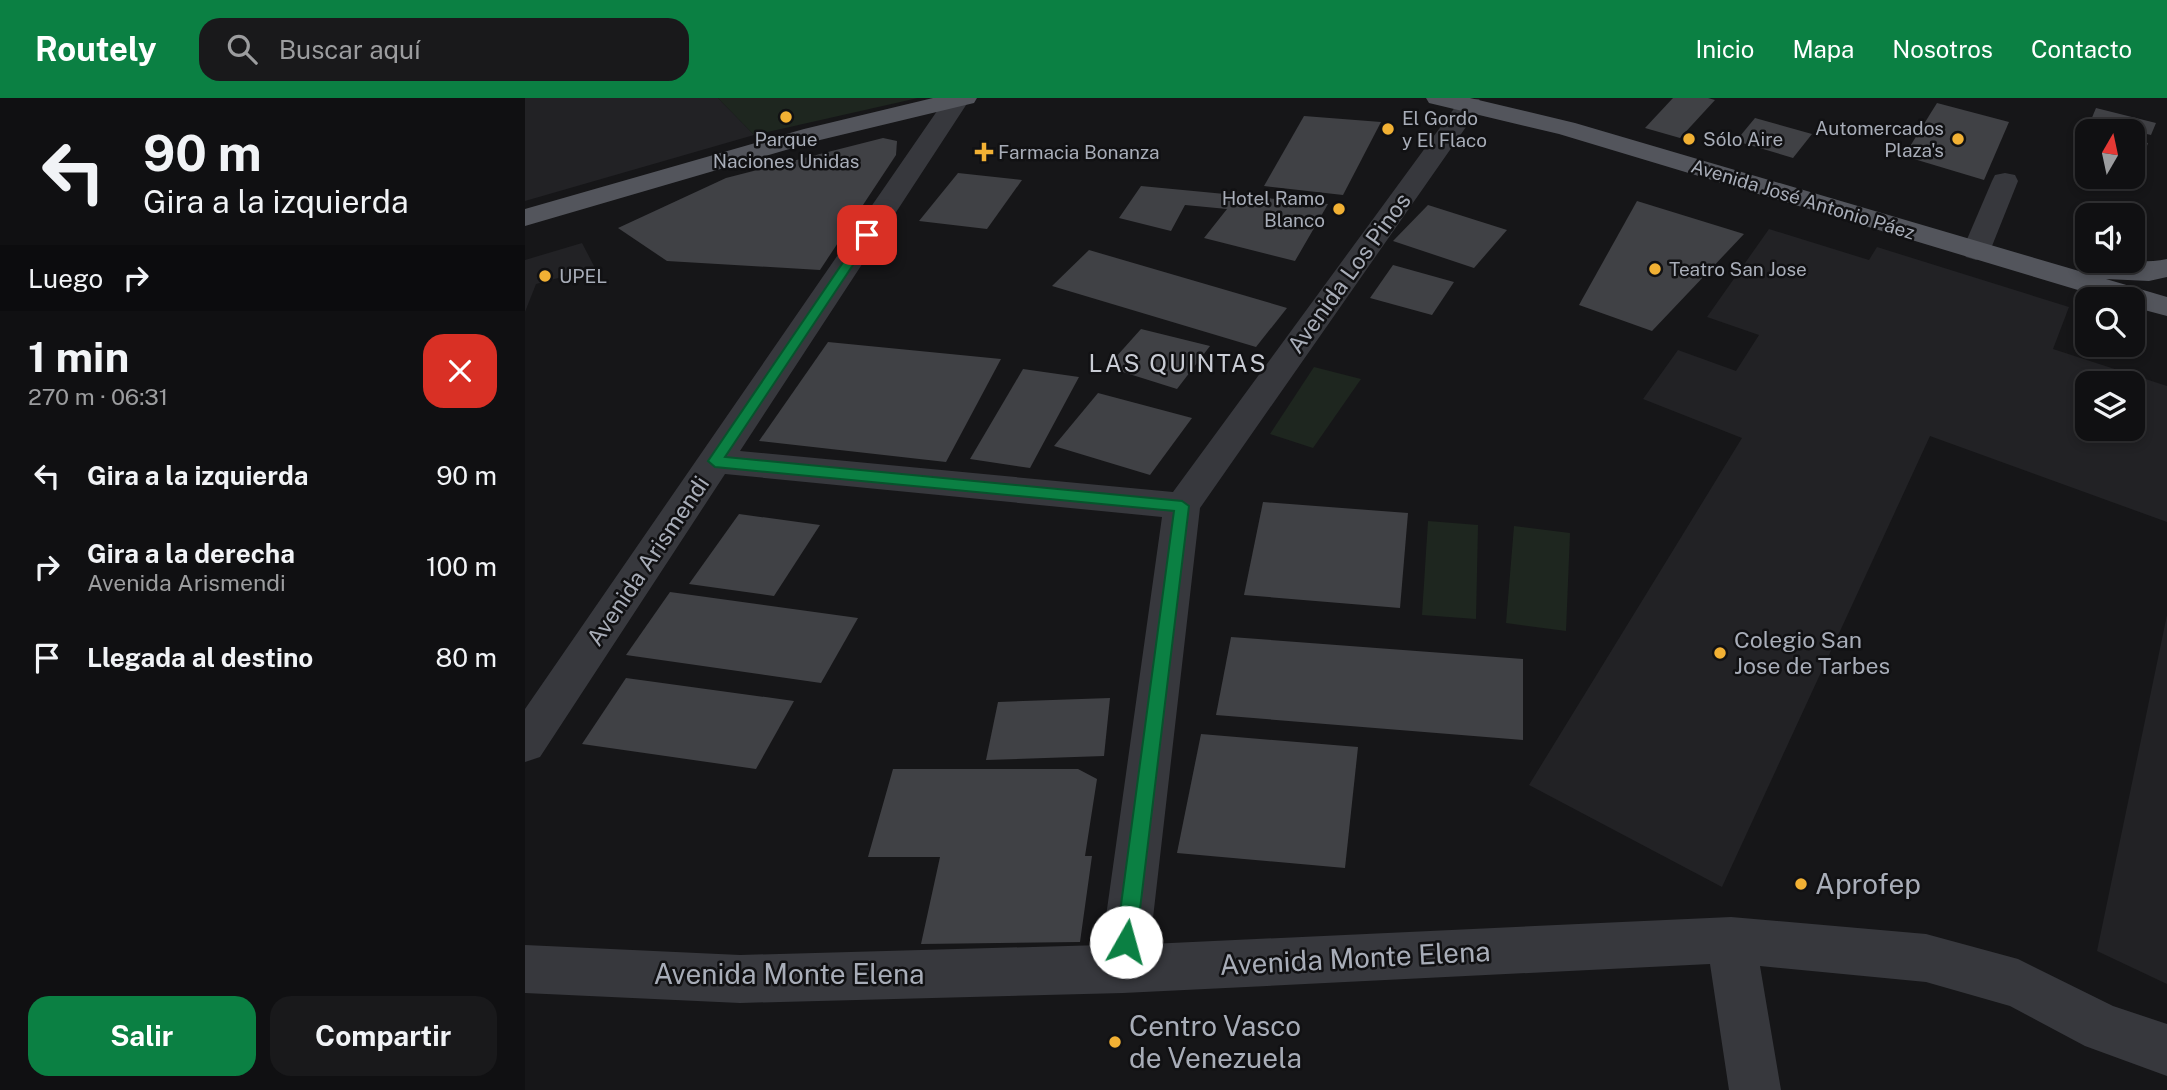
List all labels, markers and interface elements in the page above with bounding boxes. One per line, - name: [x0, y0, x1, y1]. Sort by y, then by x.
- search box: [199, 18, 689, 81]
- text: Routely: [35, 30, 157, 68]
- icon: search: [223, 30, 261, 68]
- text: Buscar aquí: [279, 34, 421, 65]
- text: Inicio: [1695, 35, 1754, 63]
- text: Mapa: [1792, 35, 1854, 63]
- text: Nosotros: [1892, 35, 1993, 63]
- text: Contacto: [2031, 35, 2132, 63]
- place label: El Gordo y El Flaco: [1402, 107, 1487, 151]
- marker: Parque Naciones Unidas: [778, 109, 794, 125]
- place label: Automercados Plaza's: [1815, 117, 1944, 161]
- north arrow: [2075, 119, 2145, 189]
- map controls: [2075, 119, 2145, 441]
- marker: El Gordo y El Flaco: [1380, 121, 1396, 137]
- text: 90 m: [143, 124, 262, 182]
- icon: left: [28, 126, 119, 217]
- place label: Parque Naciones Unidas: [713, 128, 859, 172]
- place label: Sólo Aire: [1703, 128, 1783, 150]
- marker: Sólo Aire: [1681, 131, 1697, 147]
- marker: Automercados Plaza's: [1950, 131, 1966, 147]
- place label: Farmacia Bonanza: [998, 141, 1160, 163]
- marker: Farmacia Bonanza: [976, 144, 992, 160]
- street label: Avenida José Antonio Páez: [1689, 154, 1917, 244]
- text: Gira a la izquierda: [143, 183, 409, 220]
- place label: Hotel Ramo Blanco: [1222, 187, 1325, 231]
- street label: Avenida Los Pinos: [1281, 187, 1416, 358]
- marker: Hotel Ramo Blanco: [1331, 201, 1347, 217]
- button: sound: [2075, 203, 2145, 273]
- pin: [837, 205, 897, 265]
- icon: arrive: [848, 216, 886, 254]
- place label: Teatro San Jose: [1669, 258, 1807, 280]
- icon: right: [117, 259, 155, 297]
- marker: Teatro San Jose: [1647, 261, 1663, 277]
- text: Luego: [28, 263, 103, 294]
- place label: UPEL: [559, 265, 607, 287]
- marker: UPEL: [537, 268, 553, 284]
- button: search: [2075, 287, 2145, 357]
- text: 1 min: [28, 332, 129, 381]
- button: close: [423, 334, 497, 408]
- district label: LAS QUINTAS: [1089, 349, 1267, 377]
- button: layers: [2075, 371, 2145, 441]
- text: 270 m · 06:31: [28, 383, 168, 410]
- icon: left: [28, 457, 66, 495]
- text: Gira a la izquierda: [87, 460, 309, 491]
- text: 90 m: [436, 460, 497, 491]
- street label: Avenida Arismendi: [581, 471, 714, 651]
- text: Gira a la derecha: [87, 538, 295, 569]
- icon: right: [28, 548, 66, 586]
- text: 100 m: [426, 551, 497, 582]
- text: Avenida Arismendi: [87, 569, 286, 596]
- place label: Colegio San Jose de Tarbes: [1734, 626, 1890, 679]
- icon: arrive: [28, 639, 66, 677]
- text: Llegada al destino: [87, 642, 313, 673]
- text: 80 m: [436, 642, 497, 673]
- marker: Colegio San Jose de Tarbes: [1712, 645, 1728, 661]
- place label: Aprofep: [1815, 867, 1921, 900]
- marker: Aprofep: [1793, 876, 1809, 892]
- position arrow: [1089, 905, 1163, 979]
- street label: Avenida Monte Elena: [1219, 934, 1491, 981]
- street label: Avenida Monte Elena: [653, 957, 925, 990]
- button: Salir: [28, 996, 256, 1076]
- button: Compartir: [270, 996, 497, 1076]
- place label: Centro Vasco de Venezuela: [1129, 1009, 1302, 1074]
- marker: Centro Vasco de Venezuela: [1107, 1034, 1123, 1050]

